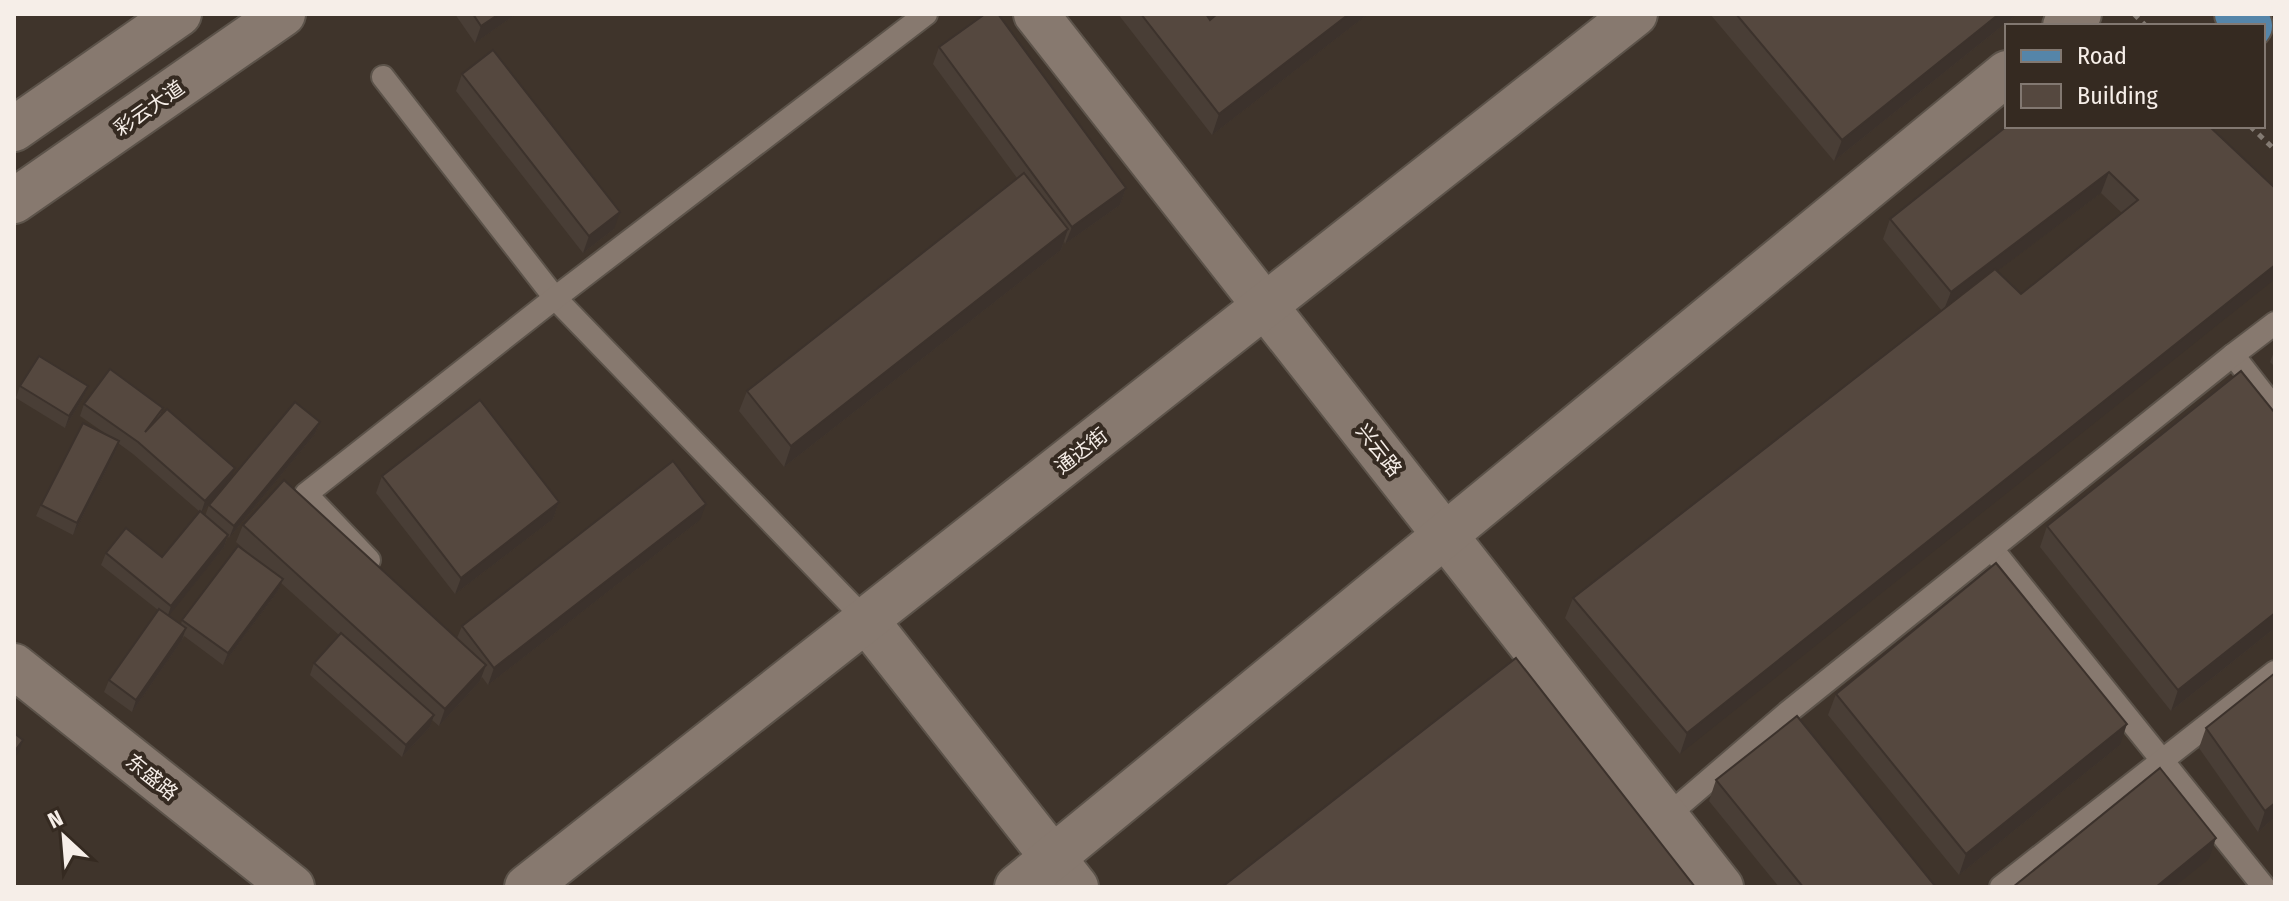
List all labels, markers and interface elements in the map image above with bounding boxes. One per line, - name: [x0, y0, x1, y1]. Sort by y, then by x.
- legend: [2005, 24, 2265, 128]
- text: Road: [2077, 42, 2127, 70]
- street label: 彩云大道: [109, 75, 189, 141]
- text: Building: [2077, 82, 2159, 110]
- street label: 兴云路: [1351, 419, 1407, 481]
- street label: 通达街: [1050, 423, 1112, 479]
- street label: 东盛路: [121, 749, 183, 805]
- north arrow: [24, 797, 104, 877]
- text: N: [44, 804, 67, 834]

